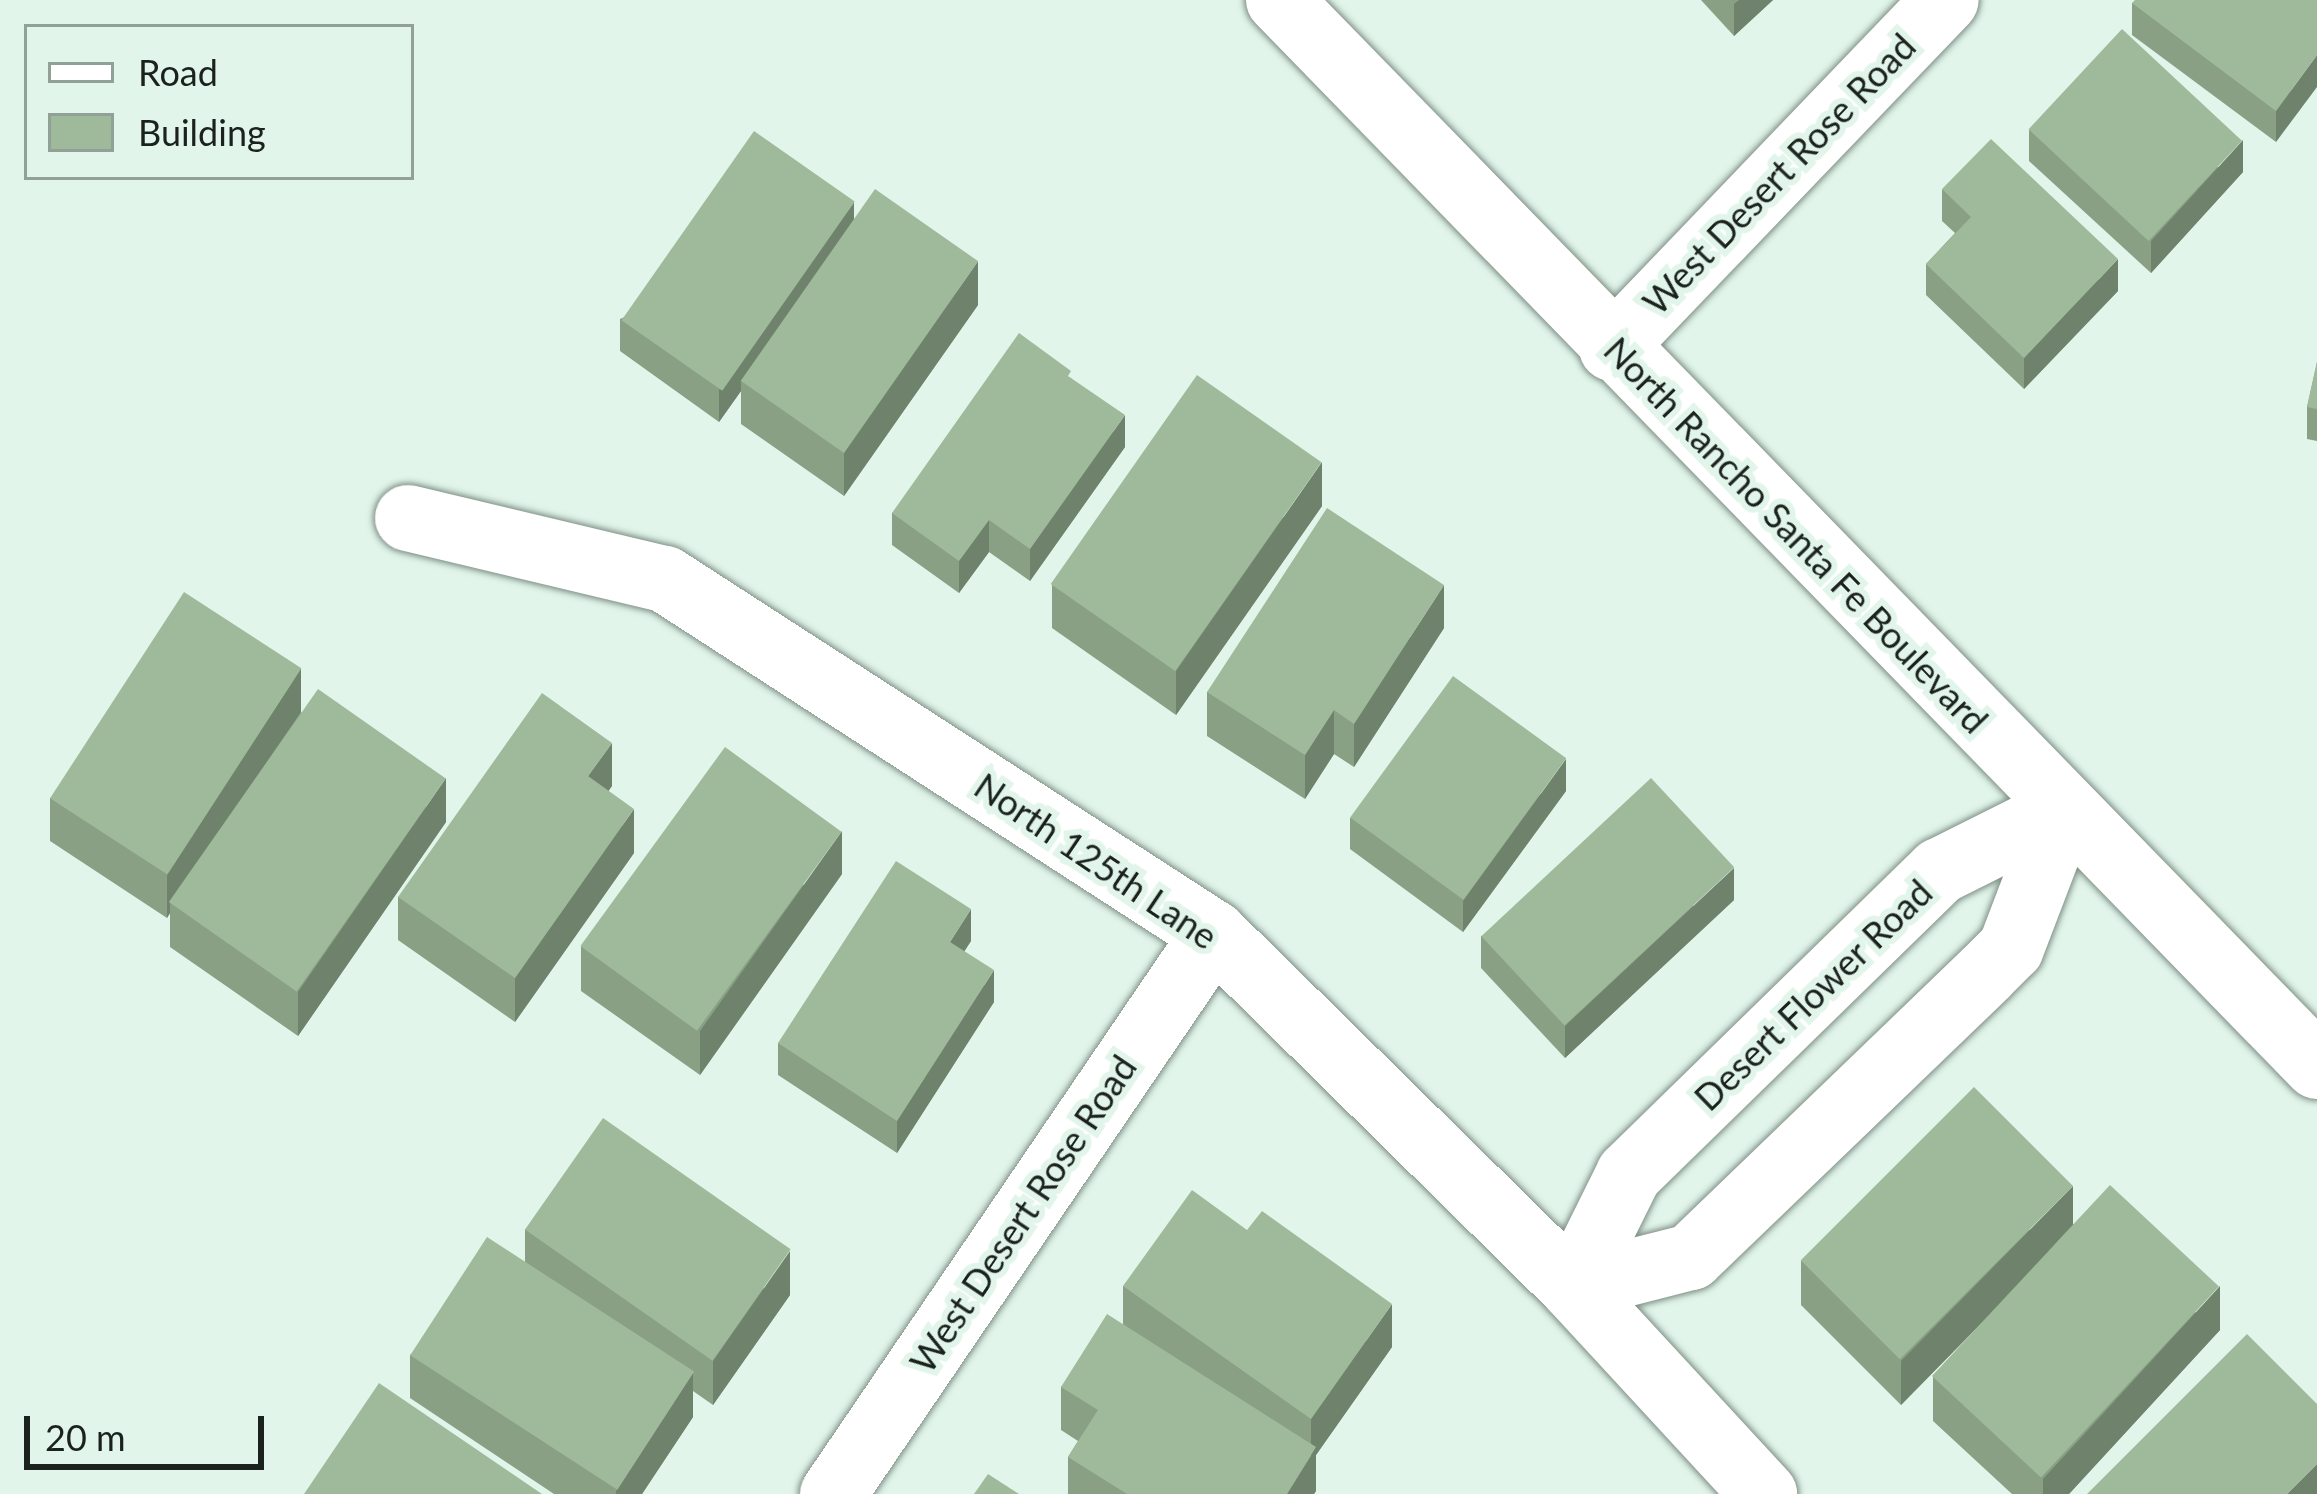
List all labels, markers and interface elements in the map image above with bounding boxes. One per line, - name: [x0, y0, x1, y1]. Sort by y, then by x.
- legend: [24, 24, 414, 180]
- street label: West Desert Rose Road: [1634, 25, 1924, 323]
- text: Road: [138, 50, 218, 94]
- text: Building: [138, 110, 266, 154]
- street label: North Rancho Santa Fe Boulevard: [1595, 328, 1997, 742]
- street label: North 125th Lane: [967, 764, 1225, 958]
- street label: Desert Flower Road: [1685, 870, 1941, 1120]
- street label: West Desert Rose Road: [901, 1047, 1145, 1381]
- scale bar: [30, 1392, 270, 1466]
- text: 20 m: [45, 1415, 126, 1459]

